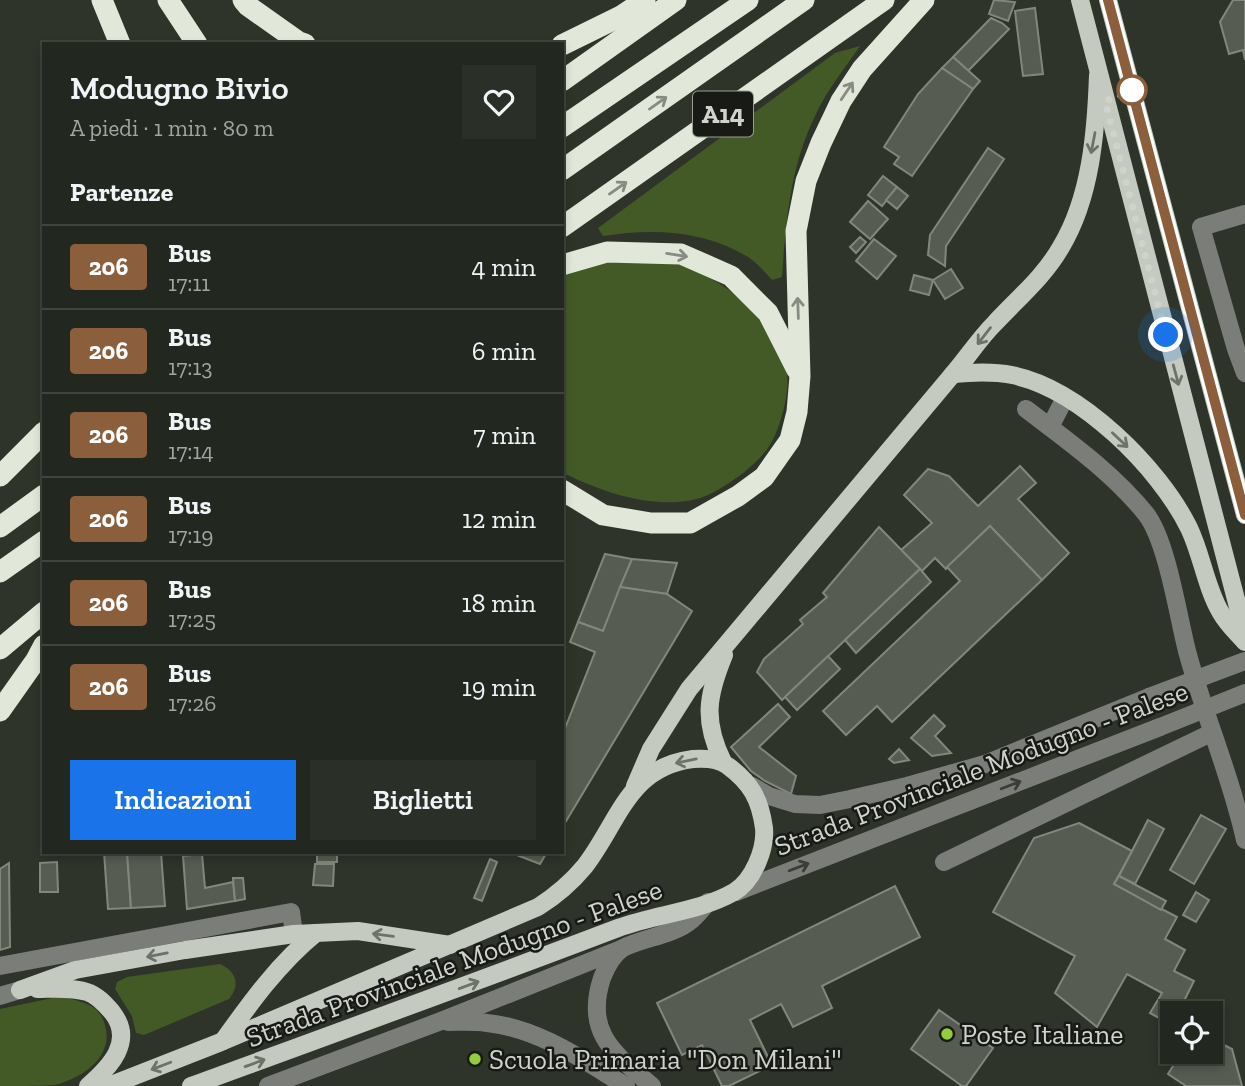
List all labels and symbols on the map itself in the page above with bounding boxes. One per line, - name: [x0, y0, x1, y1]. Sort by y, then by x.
- unlabelled marker: [1117, 75, 1147, 105]
- one-way arrow: [840, 82, 854, 101]
- road number: A14: [693, 91, 753, 136]
- one-way arrow: [648, 96, 667, 110]
- one-way arrow: [1086, 131, 1099, 154]
- one-way arrow: [608, 181, 627, 195]
- one-way arrow: [665, 249, 688, 262]
- one-way arrow: [791, 297, 805, 320]
- your location: [1148, 317, 1183, 352]
- one-way arrow: [976, 326, 991, 344]
- one-way arrow: [1170, 363, 1183, 385]
- one-way arrow: [1111, 431, 1128, 448]
- street label: Strada Provinciale Modugno - Palese: [770, 674, 1193, 863]
- one-way arrow: [675, 755, 698, 769]
- one-way arrow: [1000, 777, 1022, 790]
- one-way arrow: [788, 859, 810, 872]
- street label: Strada Provinciale Modugno - Palese: [242, 873, 667, 1054]
- one-way arrow: [372, 928, 395, 941]
- one-way arrow: [146, 949, 169, 962]
- one-way arrow: [457, 978, 479, 990]
- place label: Poste Italiane: [961, 1018, 1124, 1051]
- marker: Poste Italiane: [939, 1026, 955, 1042]
- place label: Scuola Primaria "Don Milani": [489, 1043, 842, 1076]
- marker: Scuola Primaria "Don Milani": [467, 1051, 483, 1067]
- one-way arrow: [243, 1056, 265, 1068]
- one-way arrow: [151, 1060, 173, 1073]

